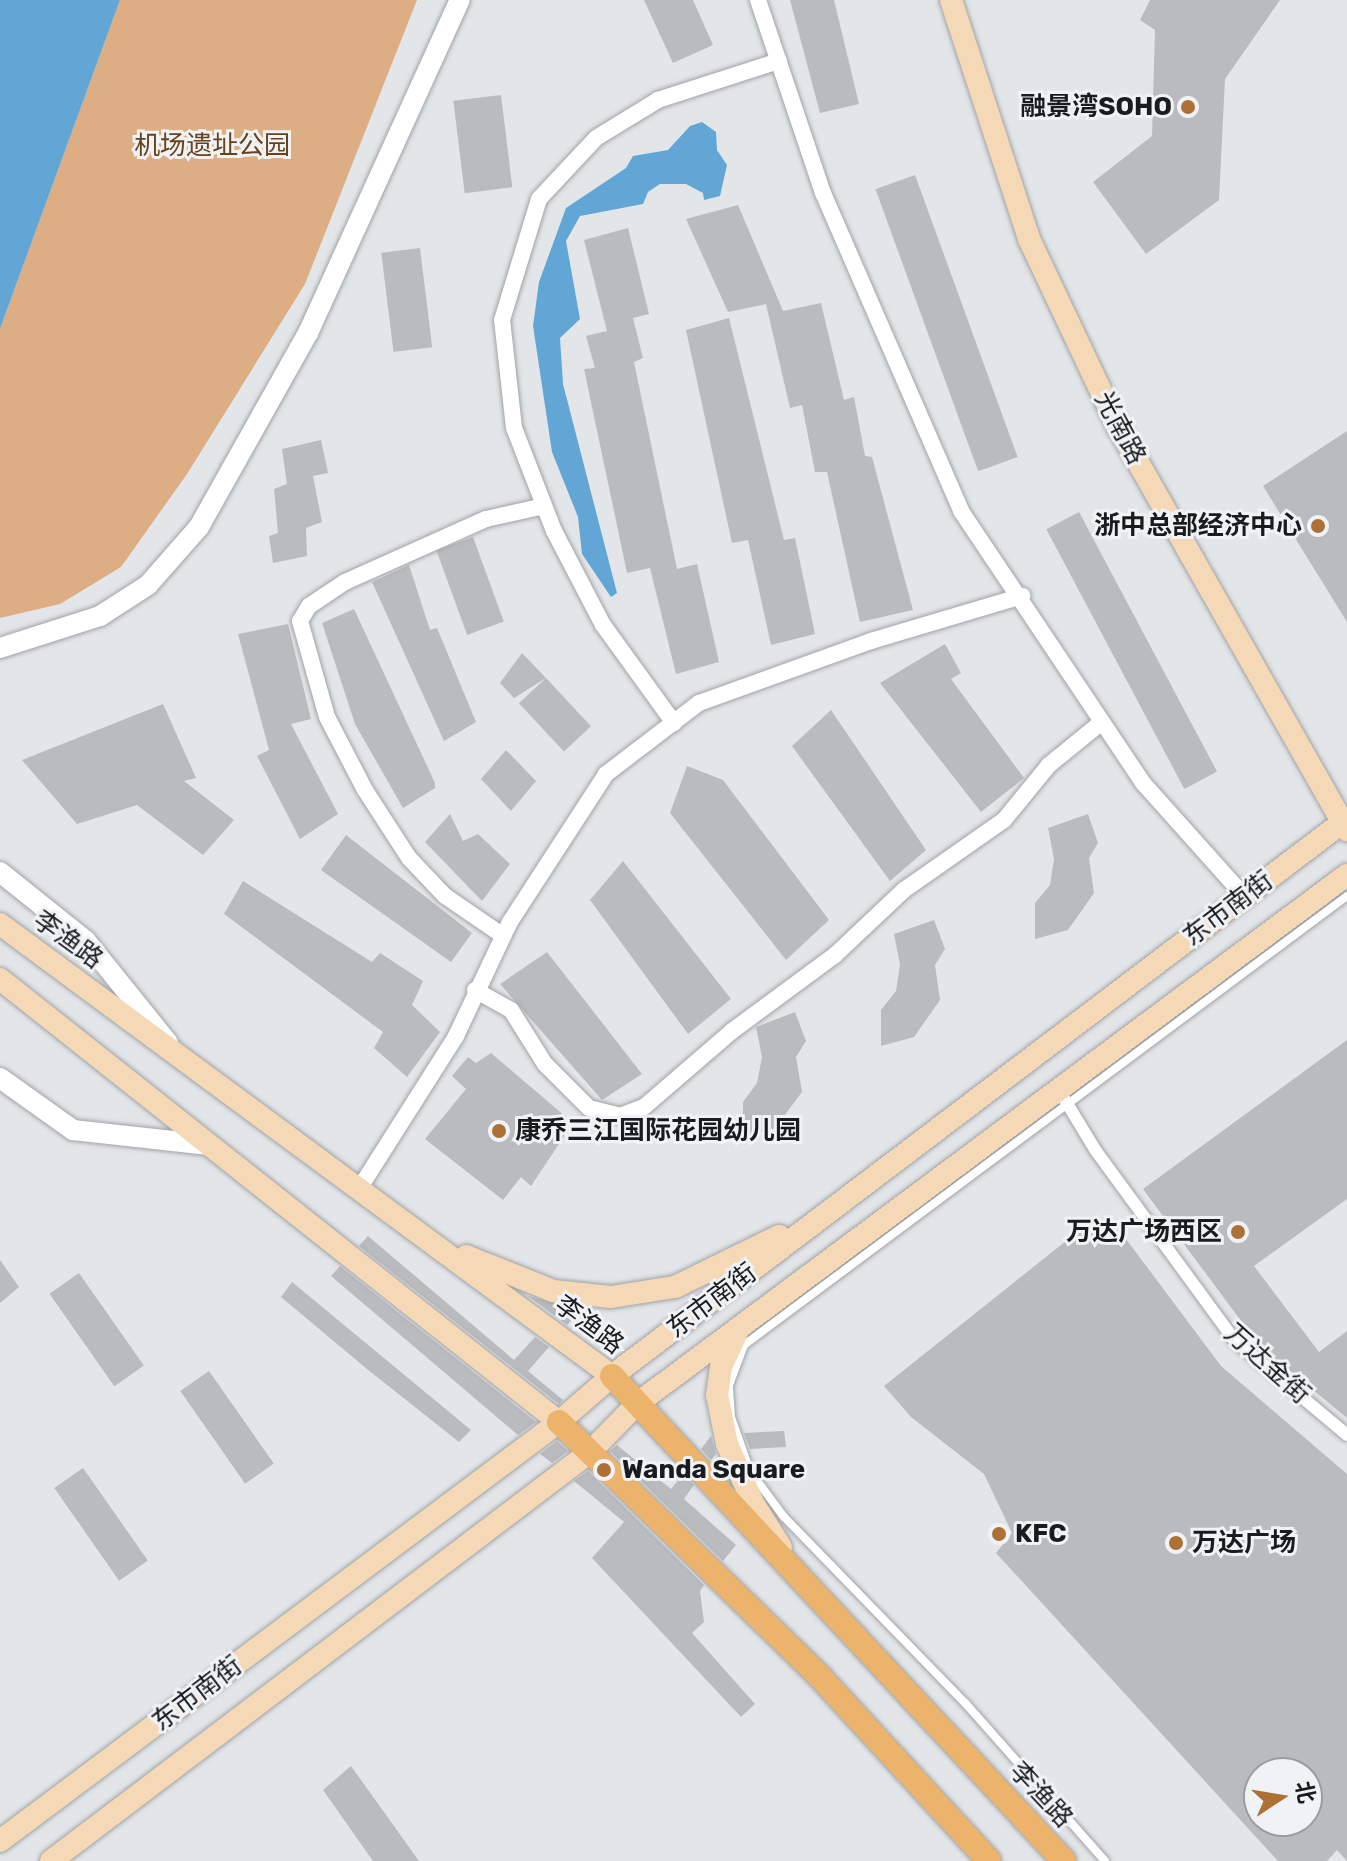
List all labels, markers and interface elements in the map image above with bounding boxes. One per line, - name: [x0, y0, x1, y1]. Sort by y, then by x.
- place label: 融景湾SOHO: [1020, 91, 1172, 123]
- marker: 融景湾SOHO: [1179, 98, 1197, 116]
- park label: 机场遗址公园: [134, 130, 290, 162]
- street label: 光南路: [1088, 386, 1152, 470]
- place label: 浙中总部经济中心: [1094, 510, 1302, 542]
- marker: 浙中总部经济中心: [1309, 517, 1327, 535]
- street label: 东市南街: [1177, 865, 1279, 953]
- street label: 李渔路: [27, 904, 109, 976]
- place label: 康乔三江国际花园幼儿园: [515, 1115, 801, 1147]
- marker: 康乔三江国际花园幼儿园: [490, 1122, 508, 1140]
- place label: 万达广场西区: [1066, 1216, 1222, 1248]
- marker: 万达广场西区: [1229, 1223, 1247, 1241]
- street label: 东市南街: [661, 1257, 763, 1345]
- street label: 李渔路: [548, 1289, 630, 1361]
- street label: 万达金街: [1218, 1318, 1316, 1410]
- place label: Wanda Square: [622, 1454, 805, 1486]
- marker: Wanda Square: [593, 1459, 615, 1481]
- place label: KFC: [1015, 1518, 1066, 1550]
- marker: KFC: [990, 1525, 1008, 1543]
- place label: 万达广场: [1192, 1527, 1296, 1559]
- marker: 万达广场: [1167, 1534, 1185, 1552]
- street label: 东市南街: [146, 1650, 248, 1738]
- street label: 李渔路: [1003, 1756, 1079, 1834]
- north arrow: [1243, 1757, 1323, 1837]
- text: 北: [1290, 1779, 1321, 1806]

